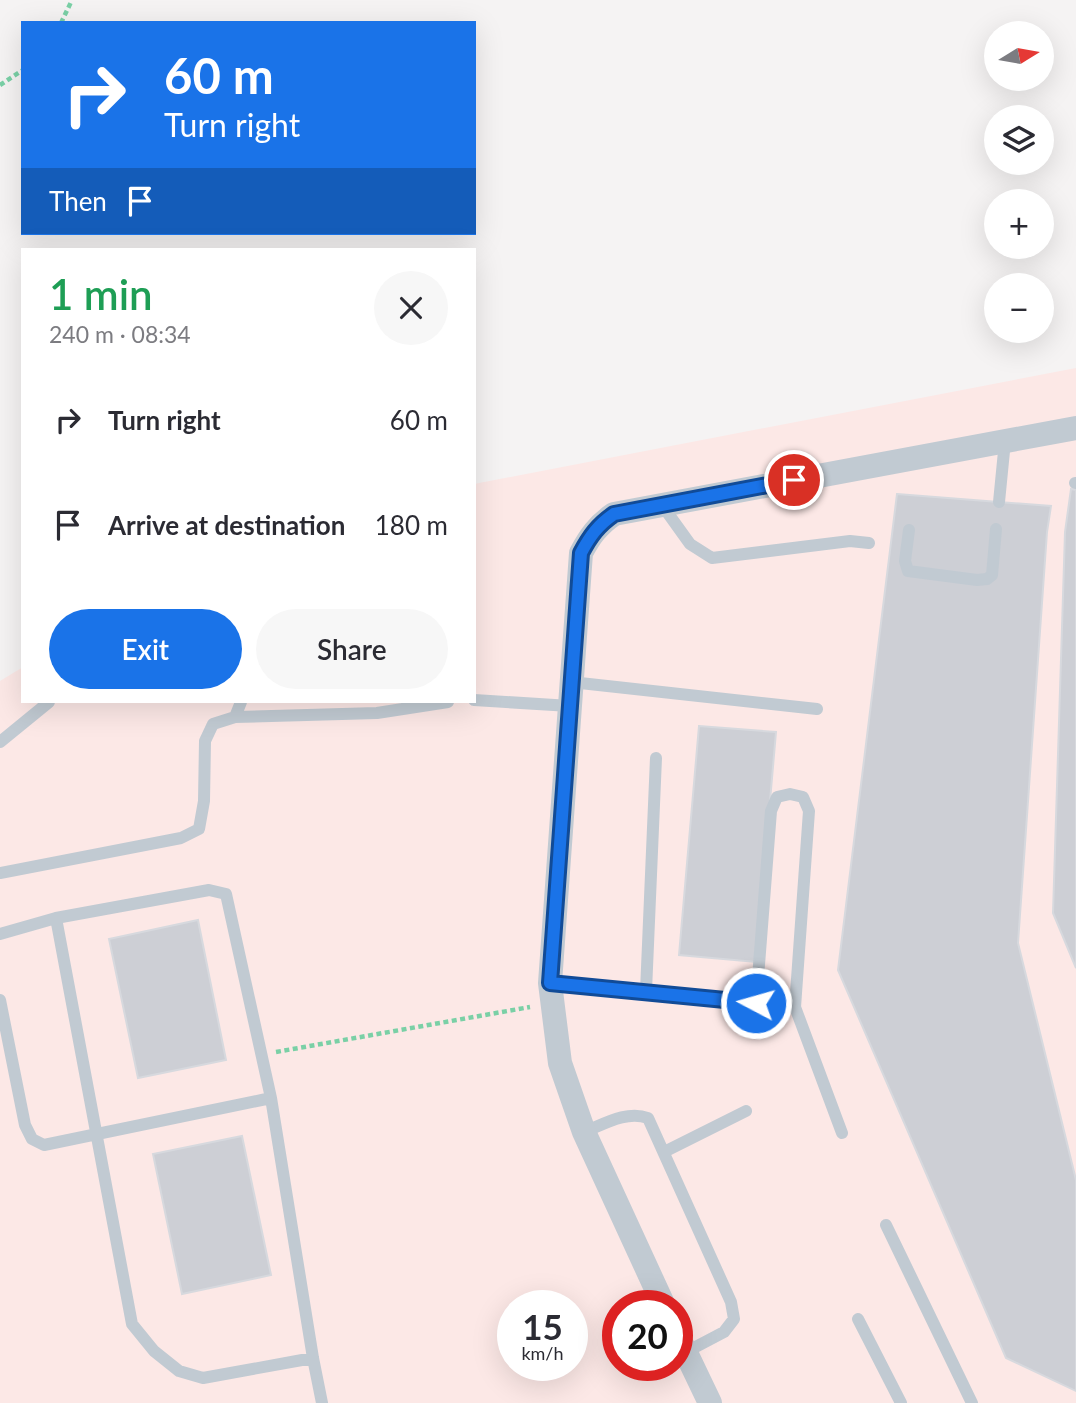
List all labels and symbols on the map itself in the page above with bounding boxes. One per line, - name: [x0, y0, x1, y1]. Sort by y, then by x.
- north arrow: [984, 21, 1054, 91]
- pin: [764, 450, 824, 510]
- position arrow: [719, 966, 793, 1040]
- speed limit sign: 20: [602, 1290, 693, 1381]

